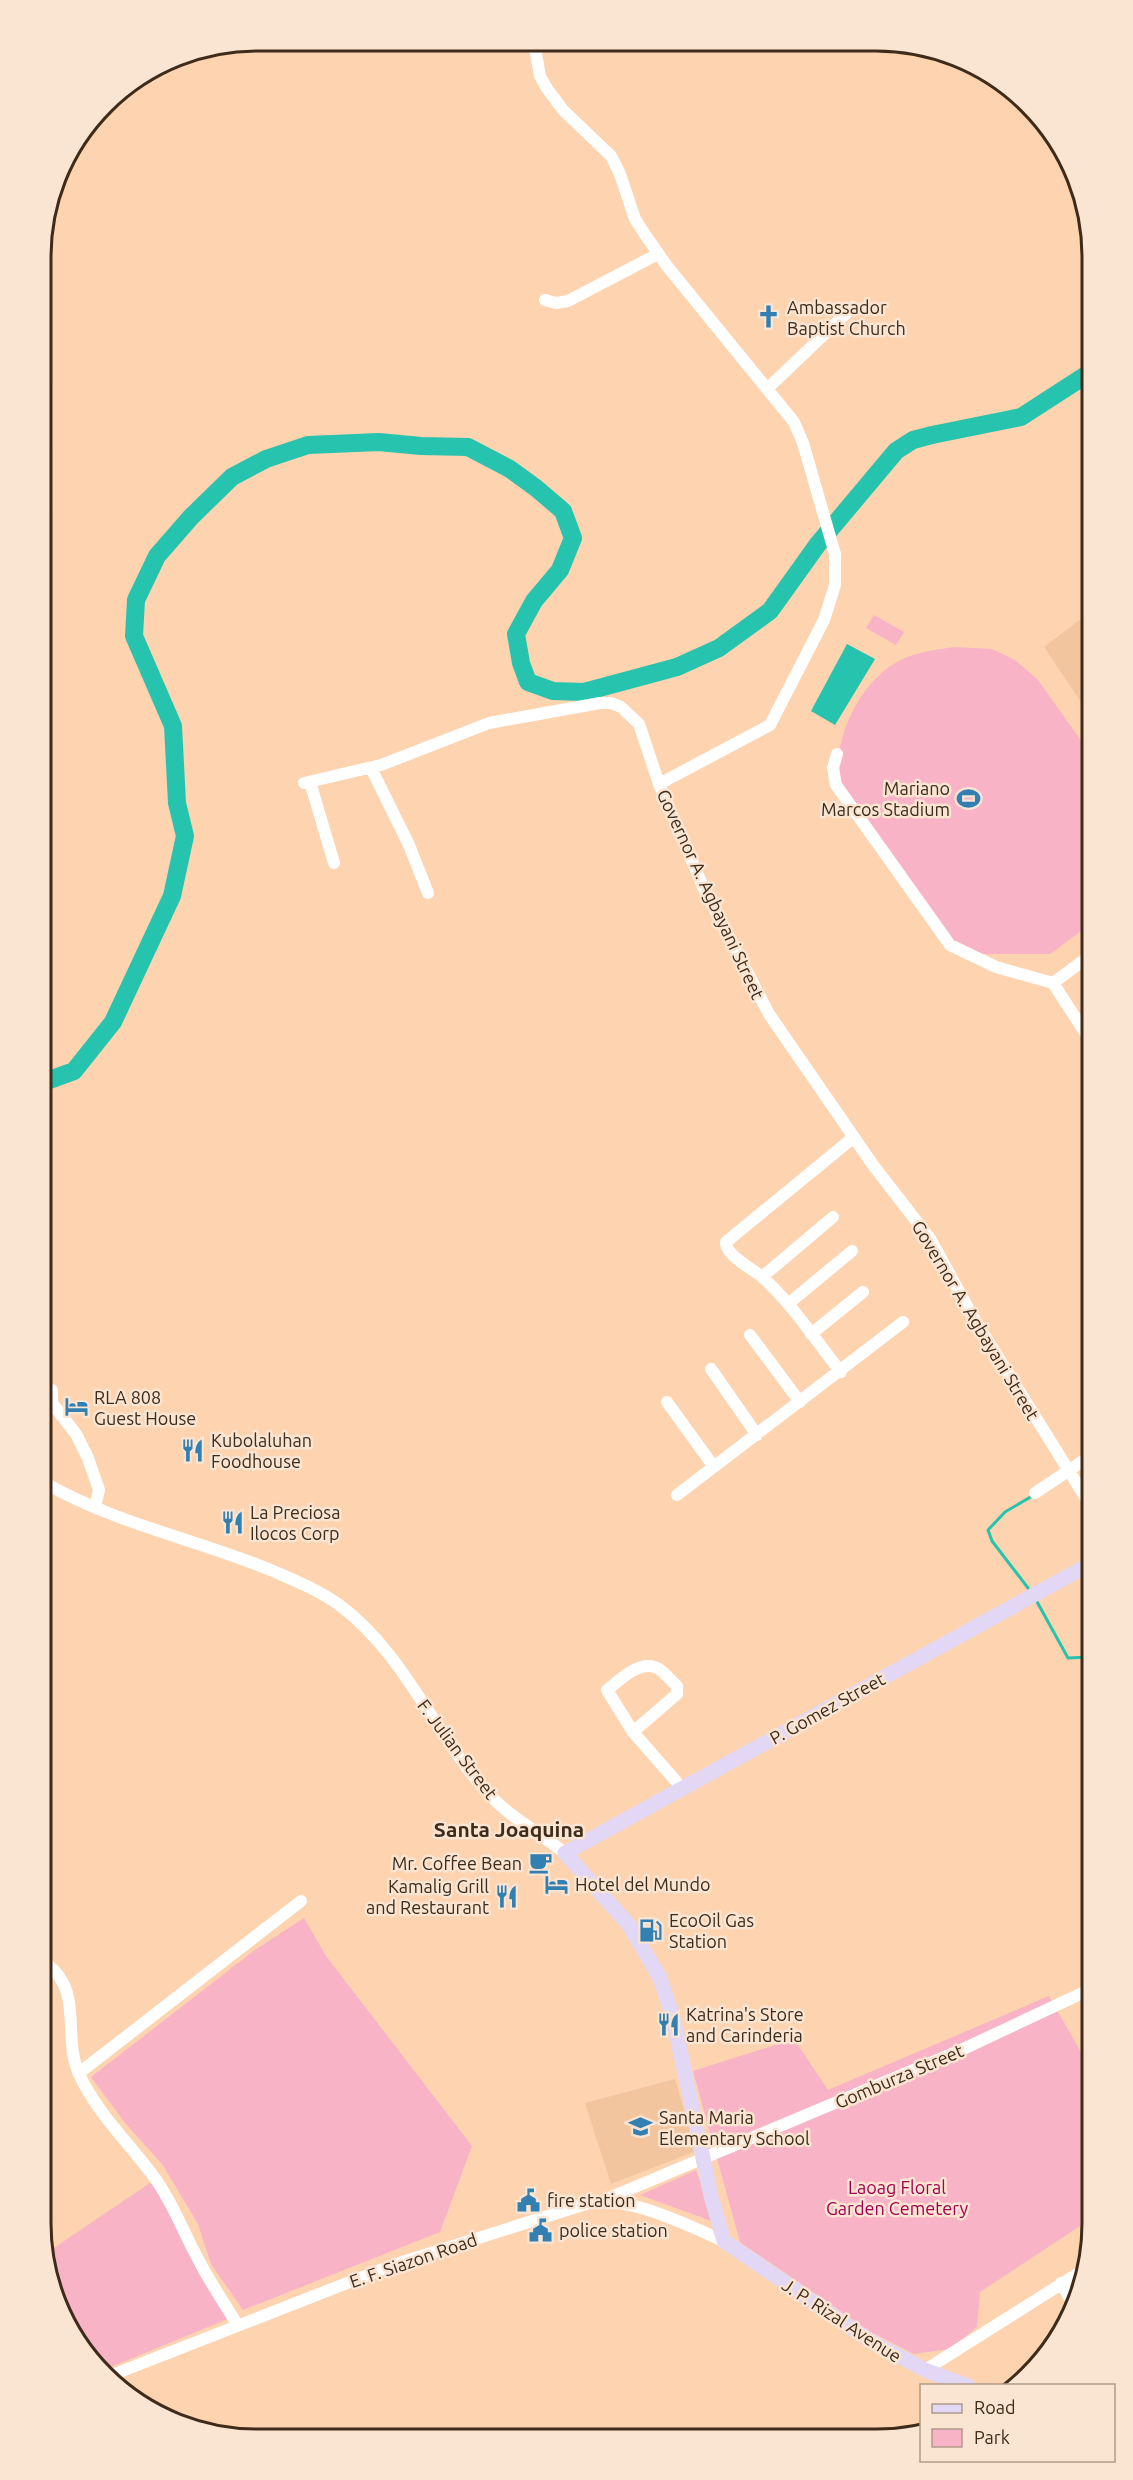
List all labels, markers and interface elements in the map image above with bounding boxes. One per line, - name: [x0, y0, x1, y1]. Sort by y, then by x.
- place label: Ambassador Baptist Church: [787, 297, 906, 338]
- church icon: Ambassador Baptist Church: [756, 304, 782, 330]
- place label: Mariano Marcos Stadium: [821, 778, 950, 819]
- sports icon: Mariano Marcos Stadium: [955, 785, 981, 811]
- street label: Governor A. Agbayani Street: [654, 786, 768, 1002]
- street label: Governor A. Agbayani Street: [908, 1217, 1044, 1423]
- place label: RLA 808 Guest House: [94, 1387, 196, 1428]
- hotel icon: RLA 808 Guest House: [63, 1394, 89, 1420]
- place label: Kubolaluhan Foodhouse: [211, 1430, 312, 1471]
- restaurant icon: Kubolaluhan Foodhouse: [180, 1437, 206, 1463]
- place label: La Preciosa Ilocos Corp: [250, 1502, 340, 1543]
- restaurant icon: La Preciosa Ilocos Corp: [219, 1509, 245, 1535]
- street label: P. Gomez Street: [766, 1668, 888, 1748]
- street label: F. Julian Street: [414, 1695, 502, 1803]
- district label: Santa Joaquina: [434, 1817, 584, 1841]
- cafe icon: Mr. Coffee Bean: [527, 1850, 553, 1876]
- place label: Mr. Coffee Bean: [392, 1853, 522, 1873]
- hotel icon: Hotel del Mundo: [544, 1871, 570, 1897]
- place label: Hotel del Mundo: [575, 1874, 710, 1894]
- place label: Kamalig Grill and Restaurant: [366, 1876, 489, 1917]
- restaurant icon: Kamalig Grill and Restaurant: [494, 1883, 520, 1909]
- place label: EcoOil Gas Station: [669, 1910, 754, 1951]
- fuel station icon: EcoOil Gas Station: [638, 1917, 664, 1943]
- place label: Katrina's Store and Carinderia: [686, 2004, 804, 2045]
- restaurant icon: Katrina's Store and Carinderia: [655, 2011, 681, 2037]
- street label: Gomburza Street: [832, 2040, 966, 2112]
- place label: Santa Maria Elementary School: [659, 2107, 810, 2148]
- school or university icon: Santa Maria Elementary School: [628, 2114, 654, 2140]
- park label: Laoag Floral Garden Cemetery: [826, 2177, 968, 2218]
- public building icon: fire station: [516, 2187, 542, 2213]
- place label: fire station: [547, 2190, 635, 2210]
- public building icon: police station: [528, 2217, 554, 2243]
- place label: police station: [559, 2220, 668, 2240]
- street label: E. F. Siazon Road: [347, 2229, 479, 2291]
- street label: J. P. Rizal Avenue: [779, 2274, 905, 2366]
- legend: [920, 2384, 1115, 2462]
- text: Road: [974, 2397, 1016, 2417]
- text: Park: [974, 2427, 1010, 2447]

